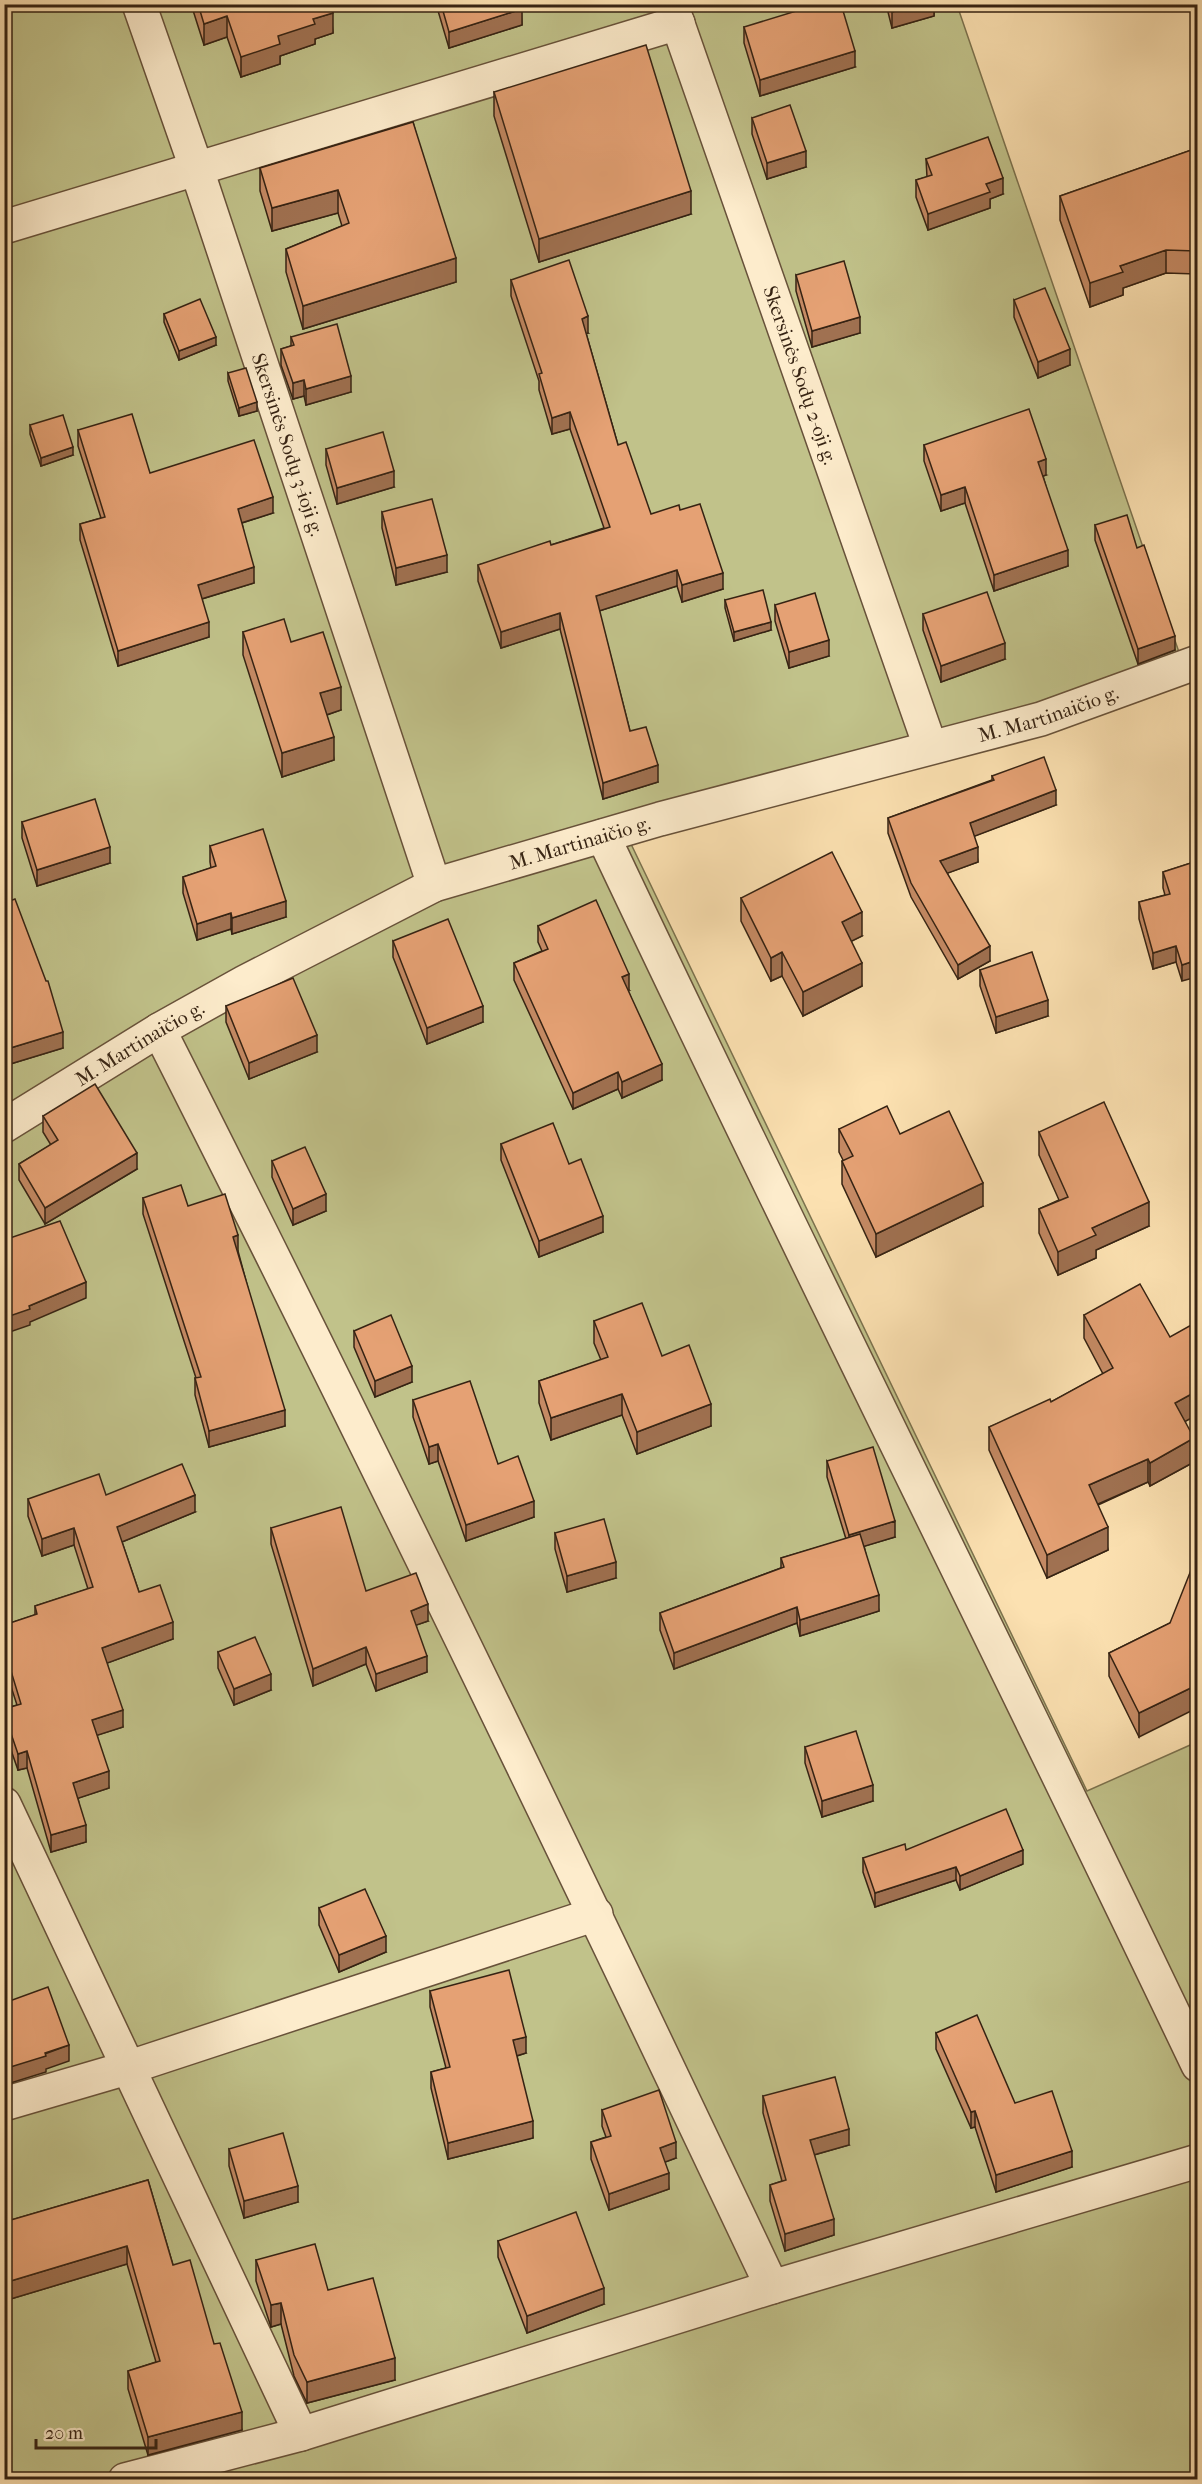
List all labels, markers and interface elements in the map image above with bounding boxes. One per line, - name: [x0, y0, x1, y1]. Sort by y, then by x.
- street label: Skersinės Sodų 2-oji g.: [758, 283, 842, 468]
- street label: Skersinės Sodų 3-ioji g.: [247, 350, 329, 539]
- street label: M. Martinaičio g.: [976, 681, 1122, 747]
- street label: M. Martinaičio g.: [507, 811, 653, 874]
- street label: M. Martinaičio g.: [71, 996, 208, 1091]
- scale bar: [36, 2412, 156, 2450]
- text: 20 m: [45, 2423, 83, 2444]

